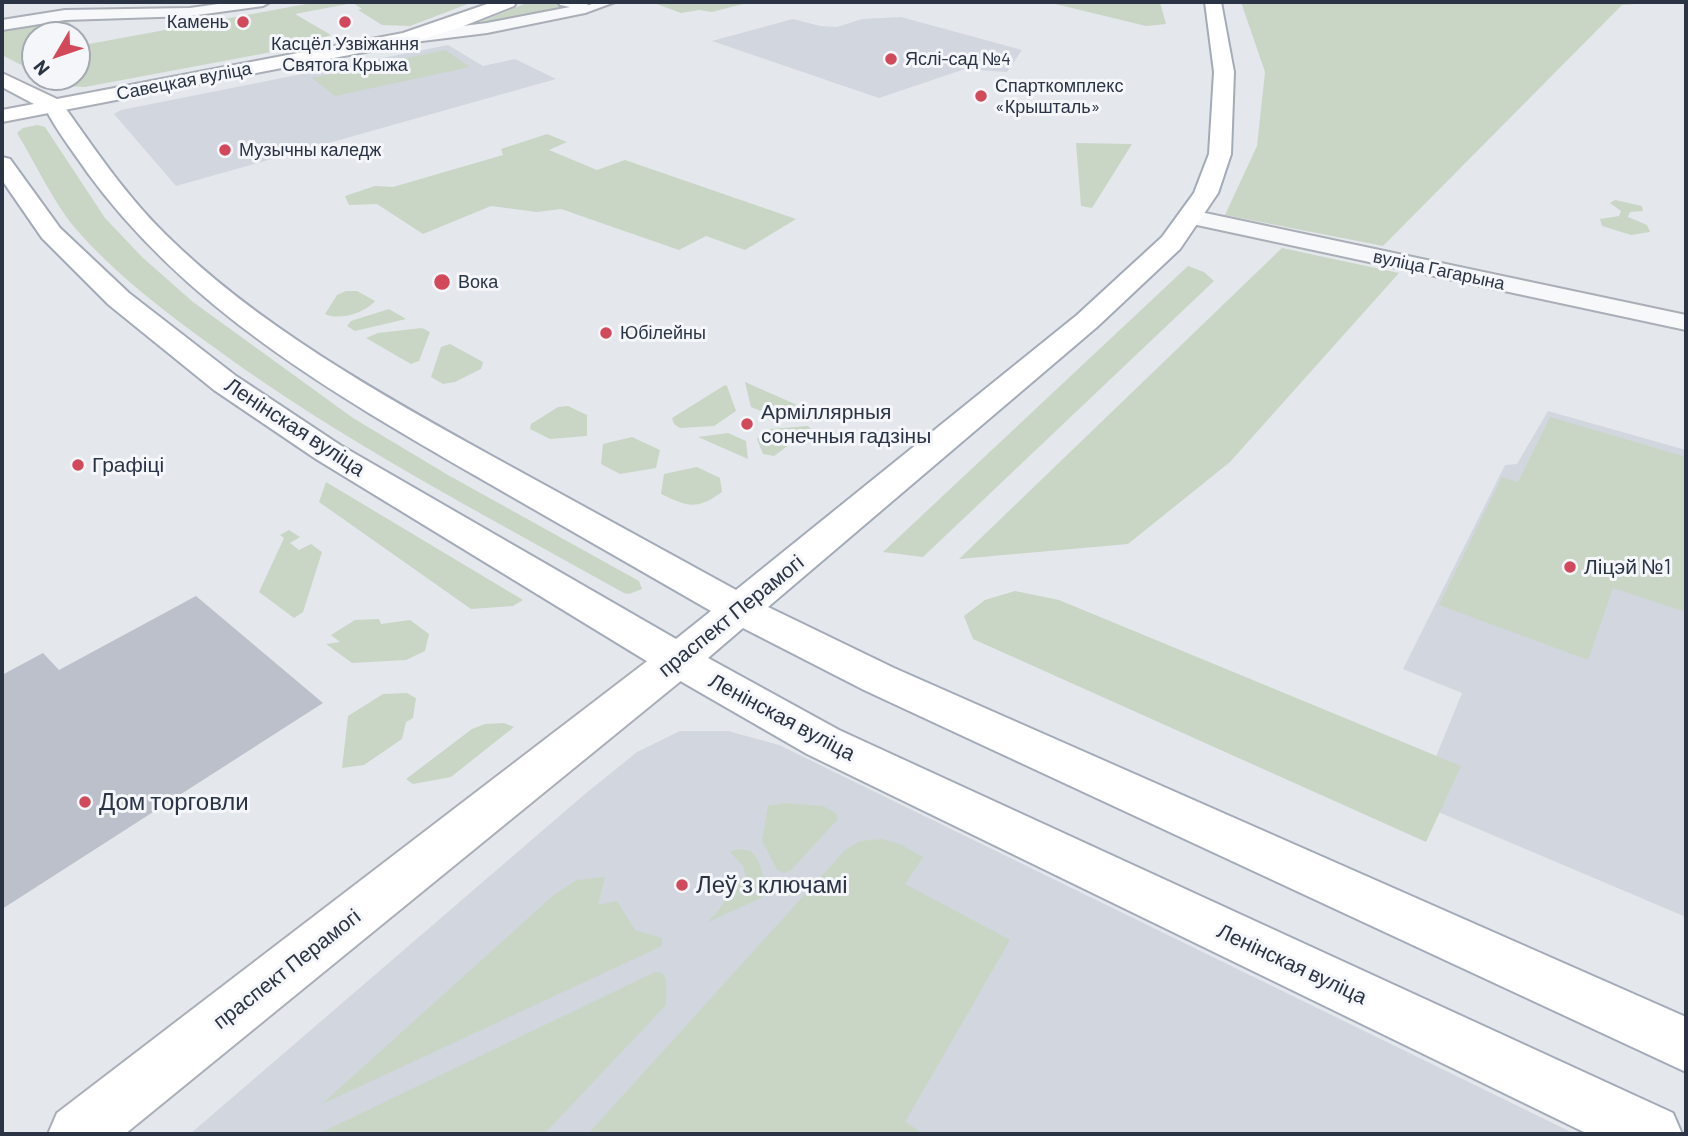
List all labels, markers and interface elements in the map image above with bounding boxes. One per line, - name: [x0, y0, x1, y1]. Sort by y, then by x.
- place label: Камень: [167, 11, 229, 33]
- marker: Камень: [235, 14, 251, 30]
- marker: Касцёл Узвіжання Святога Крыжа: [337, 14, 353, 30]
- north arrow: [21, 21, 91, 91]
- place label: Касцёл Узвіжання Святога Крыжа: [271, 33, 419, 76]
- place label: Яслі-сад №4: [905, 48, 1011, 70]
- marker: Яслі-сад №4: [883, 51, 899, 67]
- text: N: [28, 56, 54, 80]
- street label: Савецкая вуліца: [115, 57, 253, 105]
- place label: Спарткомплекс «Крышталь»: [995, 75, 1123, 118]
- marker: Спарткомплекс «Крышталь»: [973, 88, 989, 104]
- place label: Музычны каледж: [239, 139, 381, 161]
- marker: Музычны каледж: [217, 142, 233, 158]
- street label: вуліца Гагарына: [1371, 246, 1507, 294]
- place label: Вока: [458, 271, 498, 293]
- marker: Вока: [432, 272, 452, 292]
- place label: Юбілейны: [620, 322, 706, 344]
- marker: Юбілейны: [598, 325, 614, 341]
- street label: Ленінская вуліца: [220, 372, 370, 482]
- place label: Арміллярныя сонечныя гадзіны: [761, 399, 931, 449]
- marker: Арміллярныя сонечныя гадзіны: [739, 416, 755, 432]
- place label: Графіці: [92, 452, 164, 478]
- marker: Графіці: [70, 457, 86, 473]
- street label: праспект Перамогі: [653, 550, 809, 682]
- place label: Ліцэй №1: [1584, 554, 1671, 580]
- marker: Ліцэй №1: [1562, 559, 1578, 575]
- street label: Ленінская вуліца: [705, 668, 859, 766]
- place label: Дом торговли: [99, 788, 249, 816]
- marker: Дом торговли: [77, 794, 93, 810]
- place label: Леў з ключамі: [696, 871, 848, 899]
- marker: Леў з ключамі: [674, 877, 690, 893]
- street label: праспект Перамогі: [208, 904, 366, 1034]
- street label: Ленінская вуліца: [1213, 918, 1371, 1010]

